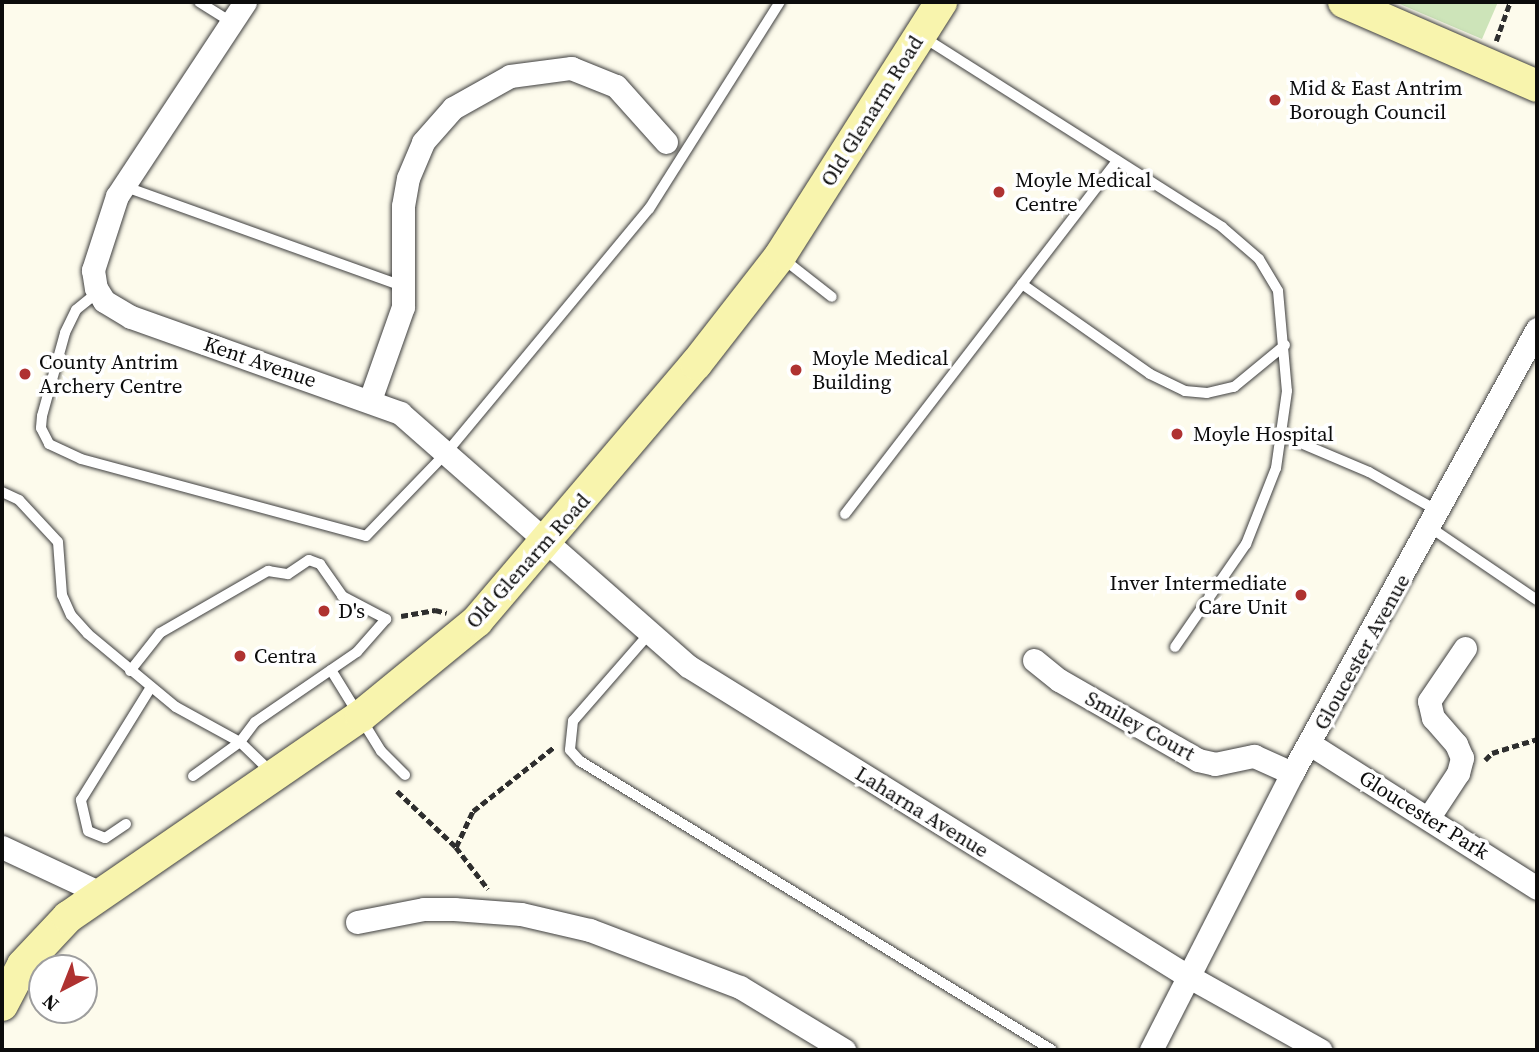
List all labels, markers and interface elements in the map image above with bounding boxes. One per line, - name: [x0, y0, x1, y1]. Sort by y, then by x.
- street label: Old Glenarm Road: [816, 31, 928, 191]
- place label: Mid & East Antrim Borough Council: [1289, 75, 1463, 125]
- marker: Mid & East Antrim Borough Council: [1267, 92, 1283, 108]
- place label: Moyle Medical Centre: [1015, 167, 1152, 217]
- marker: Moyle Medical Centre: [989, 182, 1009, 202]
- street label: Kent Avenue: [200, 331, 320, 393]
- place label: Moyle Medical Building: [812, 345, 949, 395]
- place label: County Antrim Archery Centre: [39, 349, 182, 399]
- marker: Moyle Medical Building: [786, 360, 806, 380]
- marker: County Antrim Archery Centre: [17, 366, 33, 382]
- place label: Moyle Hospital: [1193, 421, 1334, 447]
- marker: Moyle Hospital: [1167, 424, 1187, 444]
- street label: Old Glenarm Road: [461, 488, 595, 634]
- place label: Inver Intermediate Care Unit: [1110, 570, 1287, 620]
- street label: Gloucester Avenue: [1309, 570, 1415, 734]
- marker: Inver Intermediate Care Unit: [1293, 587, 1309, 603]
- place label: D's: [338, 598, 365, 624]
- marker: D's: [316, 603, 332, 619]
- place label: Centra: [254, 643, 317, 669]
- marker: Centra: [232, 648, 248, 664]
- street label: Smiley Court: [1081, 686, 1199, 766]
- street label: Laharna Avenue: [851, 761, 993, 863]
- street label: Gloucester Park: [1354, 765, 1494, 865]
- north arrow: [28, 954, 98, 1024]
- text: N: [36, 989, 64, 1017]

